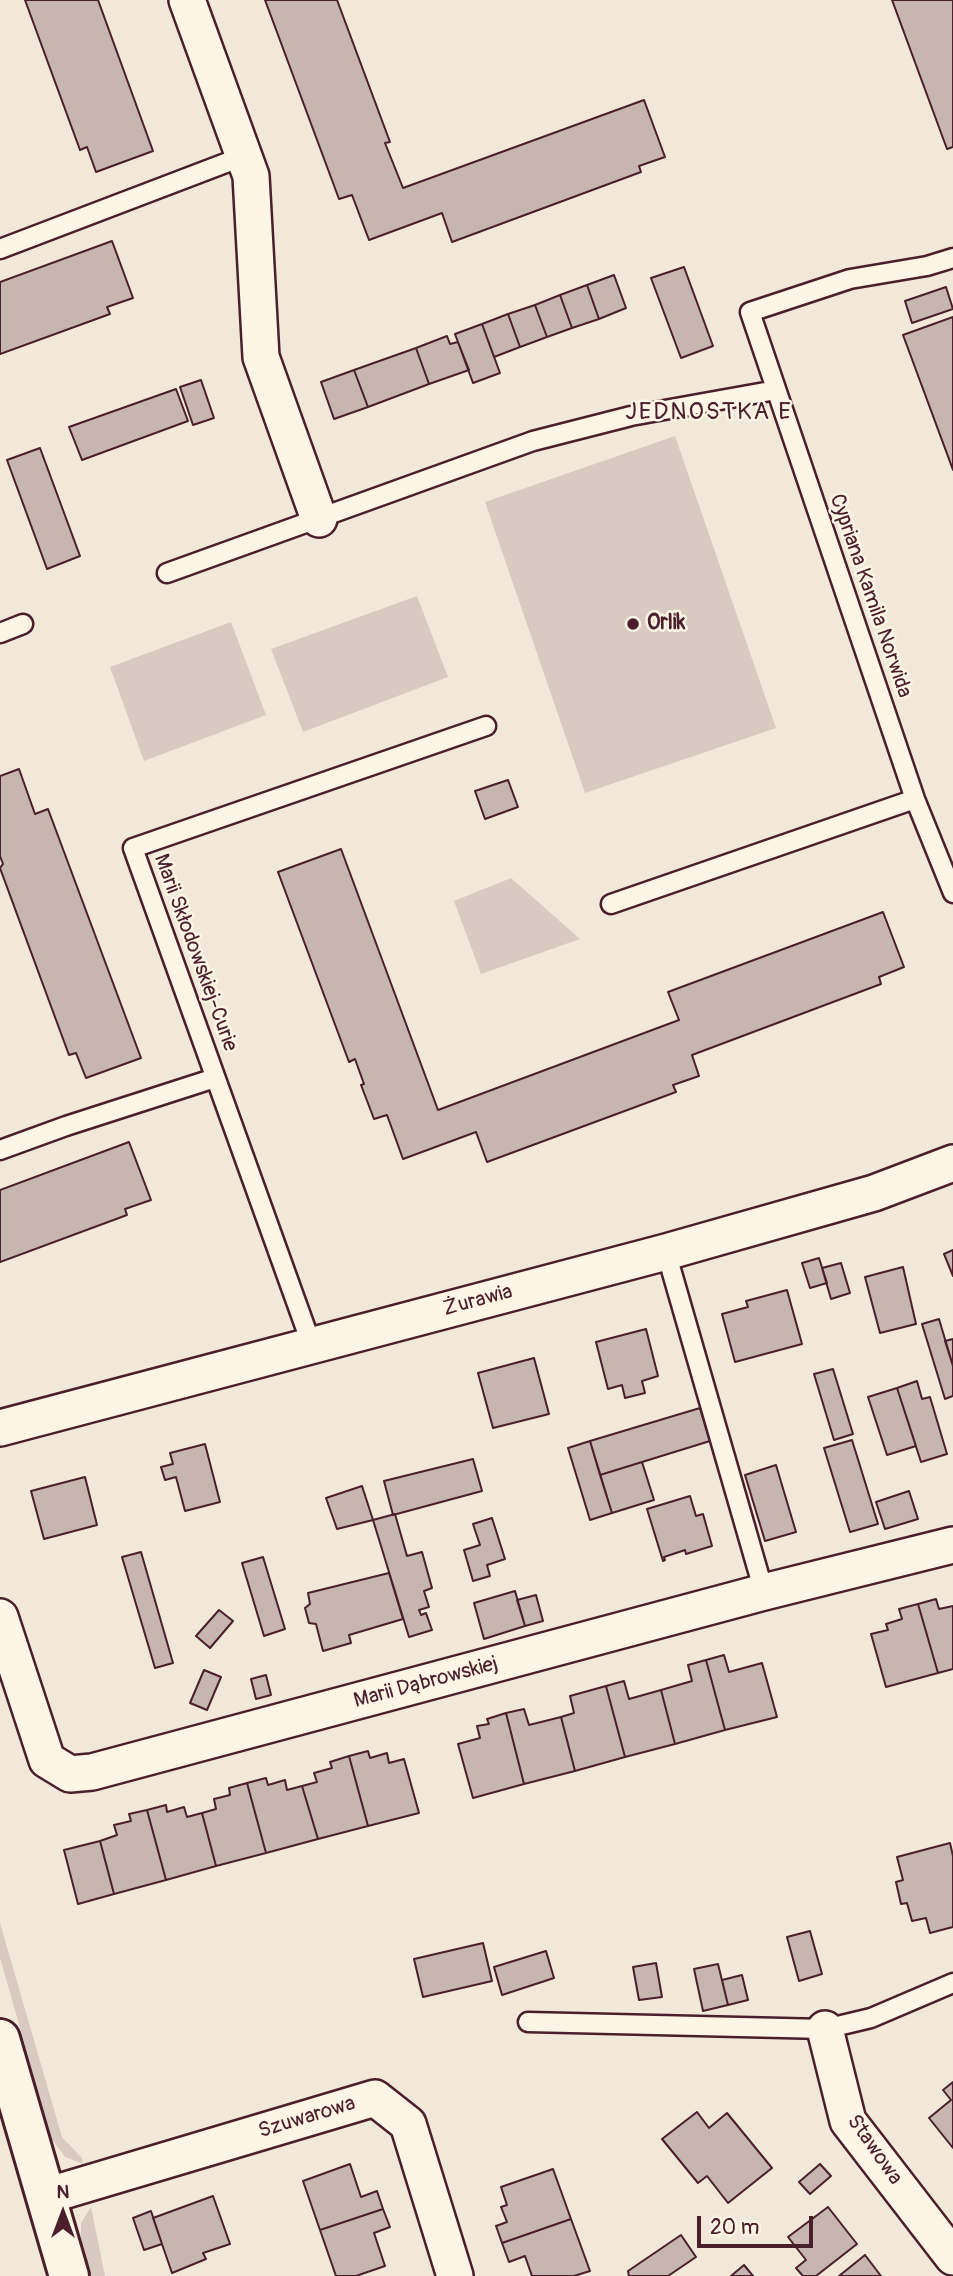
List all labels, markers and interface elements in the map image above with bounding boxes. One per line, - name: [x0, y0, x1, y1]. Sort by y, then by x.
- district label: JEDNOSTKA E: [627, 399, 791, 427]
- street label: Cypriana Kamila Norwida: [823, 491, 917, 701]
- place label: Orlik: [647, 611, 685, 637]
- marker: Orlik: [625, 616, 641, 632]
- street label: Marii Skłodowskiej-Curie: [148, 851, 242, 1055]
- street label: Żurawia: [441, 1280, 515, 1322]
- street label: Marii Dąbrowskiej: [351, 1652, 501, 1714]
- street label: Szuwarowa: [256, 2091, 358, 2145]
- street label: Stawowa: [841, 2110, 907, 2190]
- north arrow: [28, 2178, 98, 2248]
- text: N: [57, 2180, 69, 2204]
- scale bar: [701, 2202, 816, 2246]
- text: 20 m: [710, 2214, 759, 2241]

